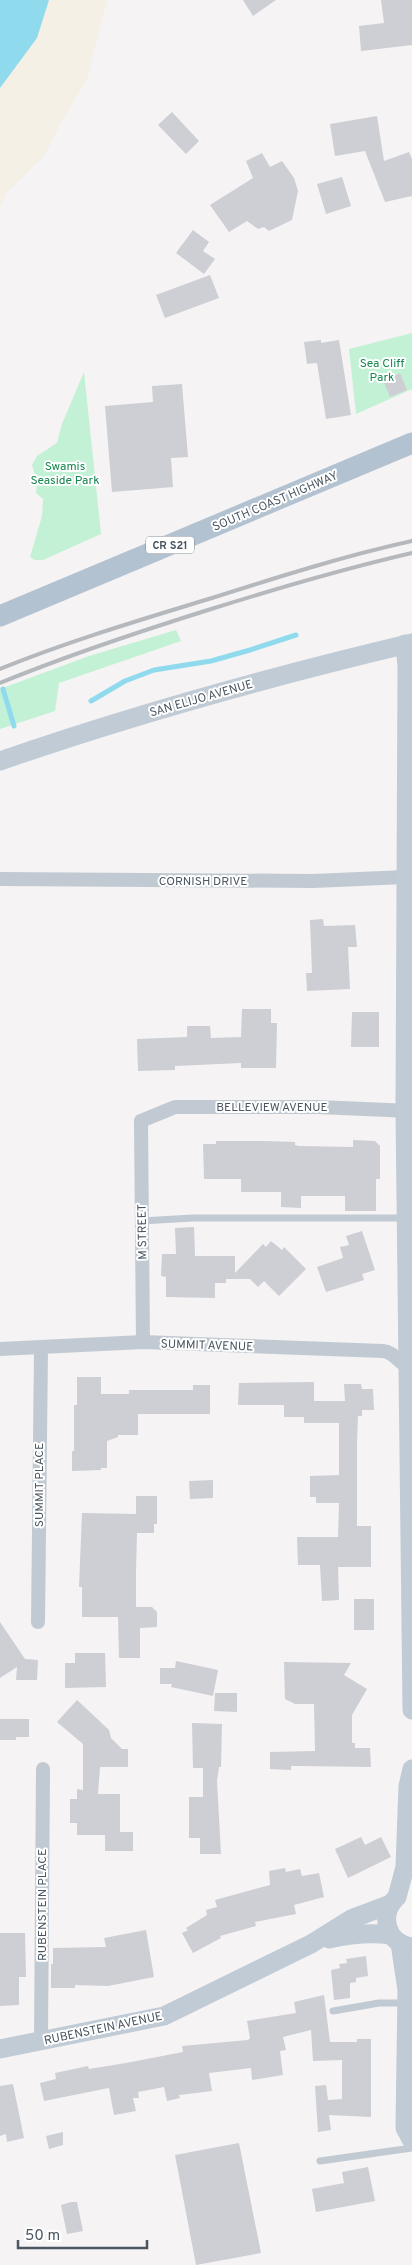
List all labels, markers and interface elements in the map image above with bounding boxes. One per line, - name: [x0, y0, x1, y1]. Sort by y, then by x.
- park label: Sea Cliff Park: [360, 356, 404, 386]
- park label: Swamis Seaside Park: [30, 459, 100, 489]
- street label: SOUTH COAST HIGHWAY: [210, 468, 341, 536]
- road number: CR S21: [146, 536, 194, 554]
- street label: SAN ELIJO AVENUE: [148, 677, 255, 721]
- street label: CORNISH DRIVE: [159, 874, 247, 890]
- street label: BELLEVIEW AVENUE: [216, 1100, 328, 1116]
- street label: M STREET: [135, 1204, 151, 1260]
- street label: SUMMIT AVENUE: [160, 1336, 254, 1356]
- street label: SUMMIT PLACE: [32, 1443, 48, 1527]
- street label: RUBENSTEIN PLACE: [35, 1849, 51, 1961]
- street label: RUBENSTEIN AVENUE: [43, 2009, 164, 2049]
- scale bar: [18, 2218, 146, 2250]
- text: 50 m: [25, 2227, 60, 2246]

